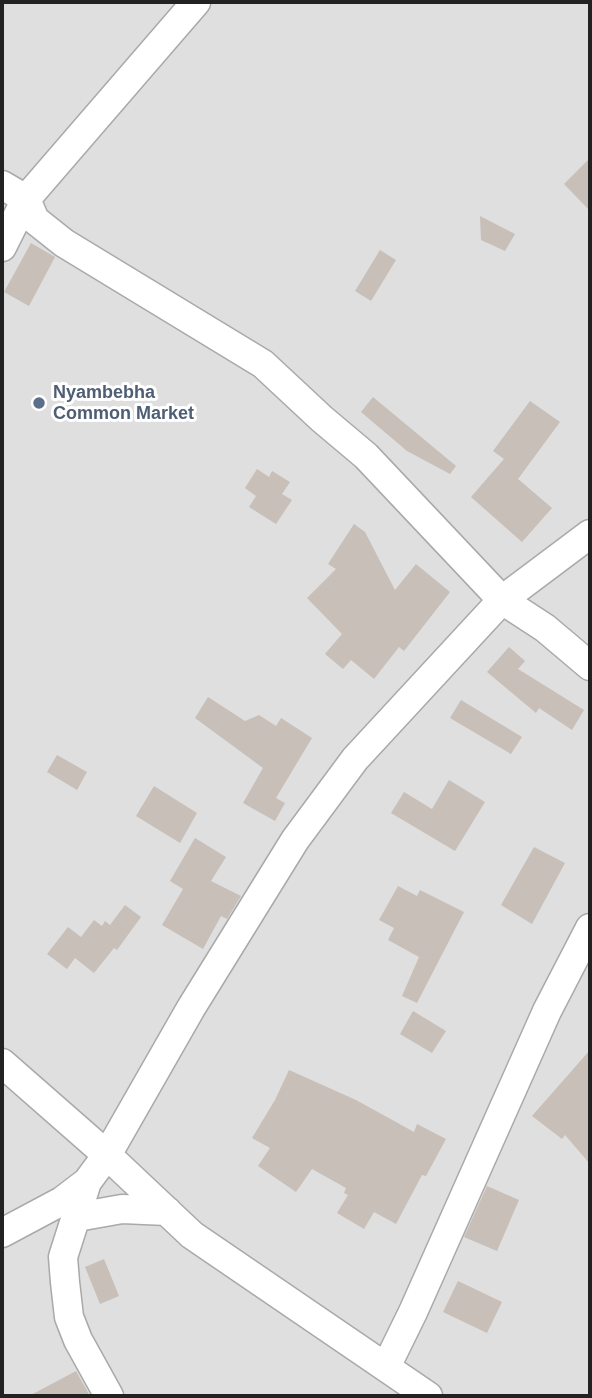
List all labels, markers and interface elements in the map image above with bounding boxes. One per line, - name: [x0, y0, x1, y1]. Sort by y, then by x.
- place label: Nyambebha Common Market: [53, 382, 194, 424]
- marker: Nyambebha Common Market: [31, 395, 47, 411]

